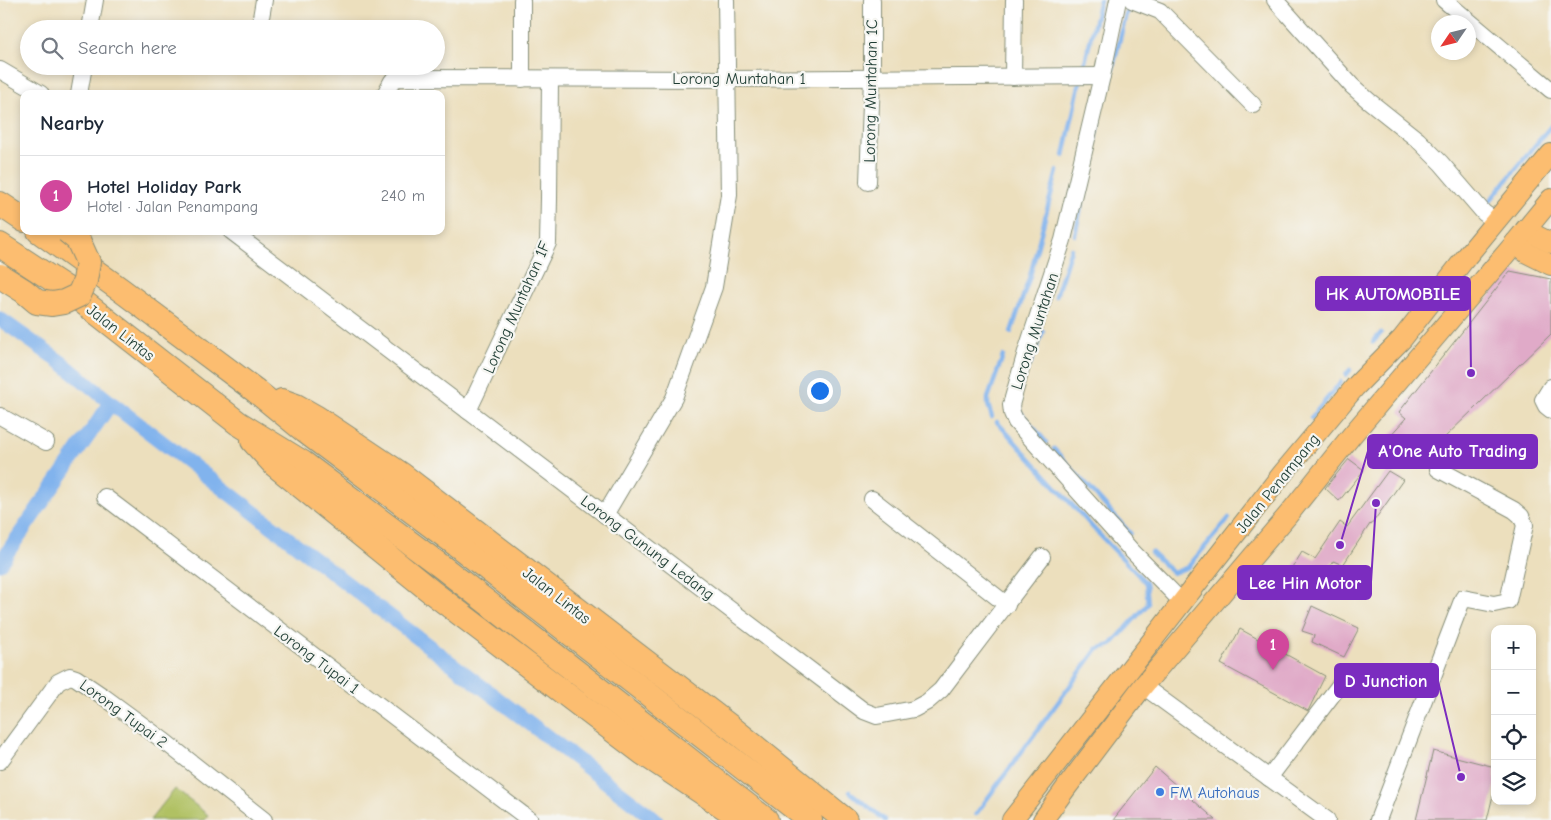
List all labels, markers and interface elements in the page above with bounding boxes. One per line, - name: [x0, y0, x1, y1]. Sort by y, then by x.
- north arrow: [1431, 15, 1476, 60]
- street label: Lorong Muntahan 1C: [861, 19, 881, 163]
- search box: [20, 20, 445, 75]
- icon: search: [38, 34, 66, 62]
- text: Search here: [78, 37, 177, 59]
- street label: Lorong Muntahan 1: [672, 70, 806, 88]
- text: Nearby: [40, 111, 104, 135]
- text: Hotel Holiday Park: [87, 176, 241, 198]
- text: 1: [53, 187, 59, 205]
- text: 240 m: [381, 187, 425, 205]
- text: Hotel · Jalan Penampang: [87, 198, 258, 216]
- street label: Lorong Muntahan 1F: [480, 238, 554, 376]
- street label: Lorong Muntahan: [1008, 271, 1062, 392]
- callout: HK AUTOMOBILE: [1316, 277, 1470, 310]
- text: HK AUTOMOBILE: [1326, 284, 1461, 305]
- street label: Jalan Lintas: [83, 301, 158, 365]
- your location: [807, 378, 833, 404]
- street label: Jalan Penampang: [1232, 430, 1323, 537]
- callout: A'One Auto Trading: [1368, 435, 1537, 468]
- text: A'One Auto Trading: [1378, 441, 1528, 462]
- street label: Lorong Gunung Ledang: [577, 492, 718, 604]
- street label: Jalan Lintas: [519, 564, 594, 628]
- callout: Lee Hin Motor: [1238, 566, 1371, 599]
- text: Lee Hin Motor: [1249, 573, 1362, 594]
- street label: Lorong Tupai 1: [270, 622, 363, 698]
- map controls: [1491, 625, 1536, 805]
- button: +: [1491, 625, 1536, 670]
- pin: 1: [1257, 629, 1289, 670]
- callout: D Junction: [1335, 664, 1438, 697]
- button: −: [1491, 670, 1536, 715]
- text: D Junction: [1344, 671, 1428, 692]
- street label: Lorong Tupai 2: [76, 676, 171, 752]
- button: locate: [1491, 715, 1536, 760]
- button: layers: [1491, 760, 1536, 805]
- place label: FM Autohaus: [1170, 784, 1260, 802]
- marker: FM Autohaus: [1154, 786, 1166, 798]

